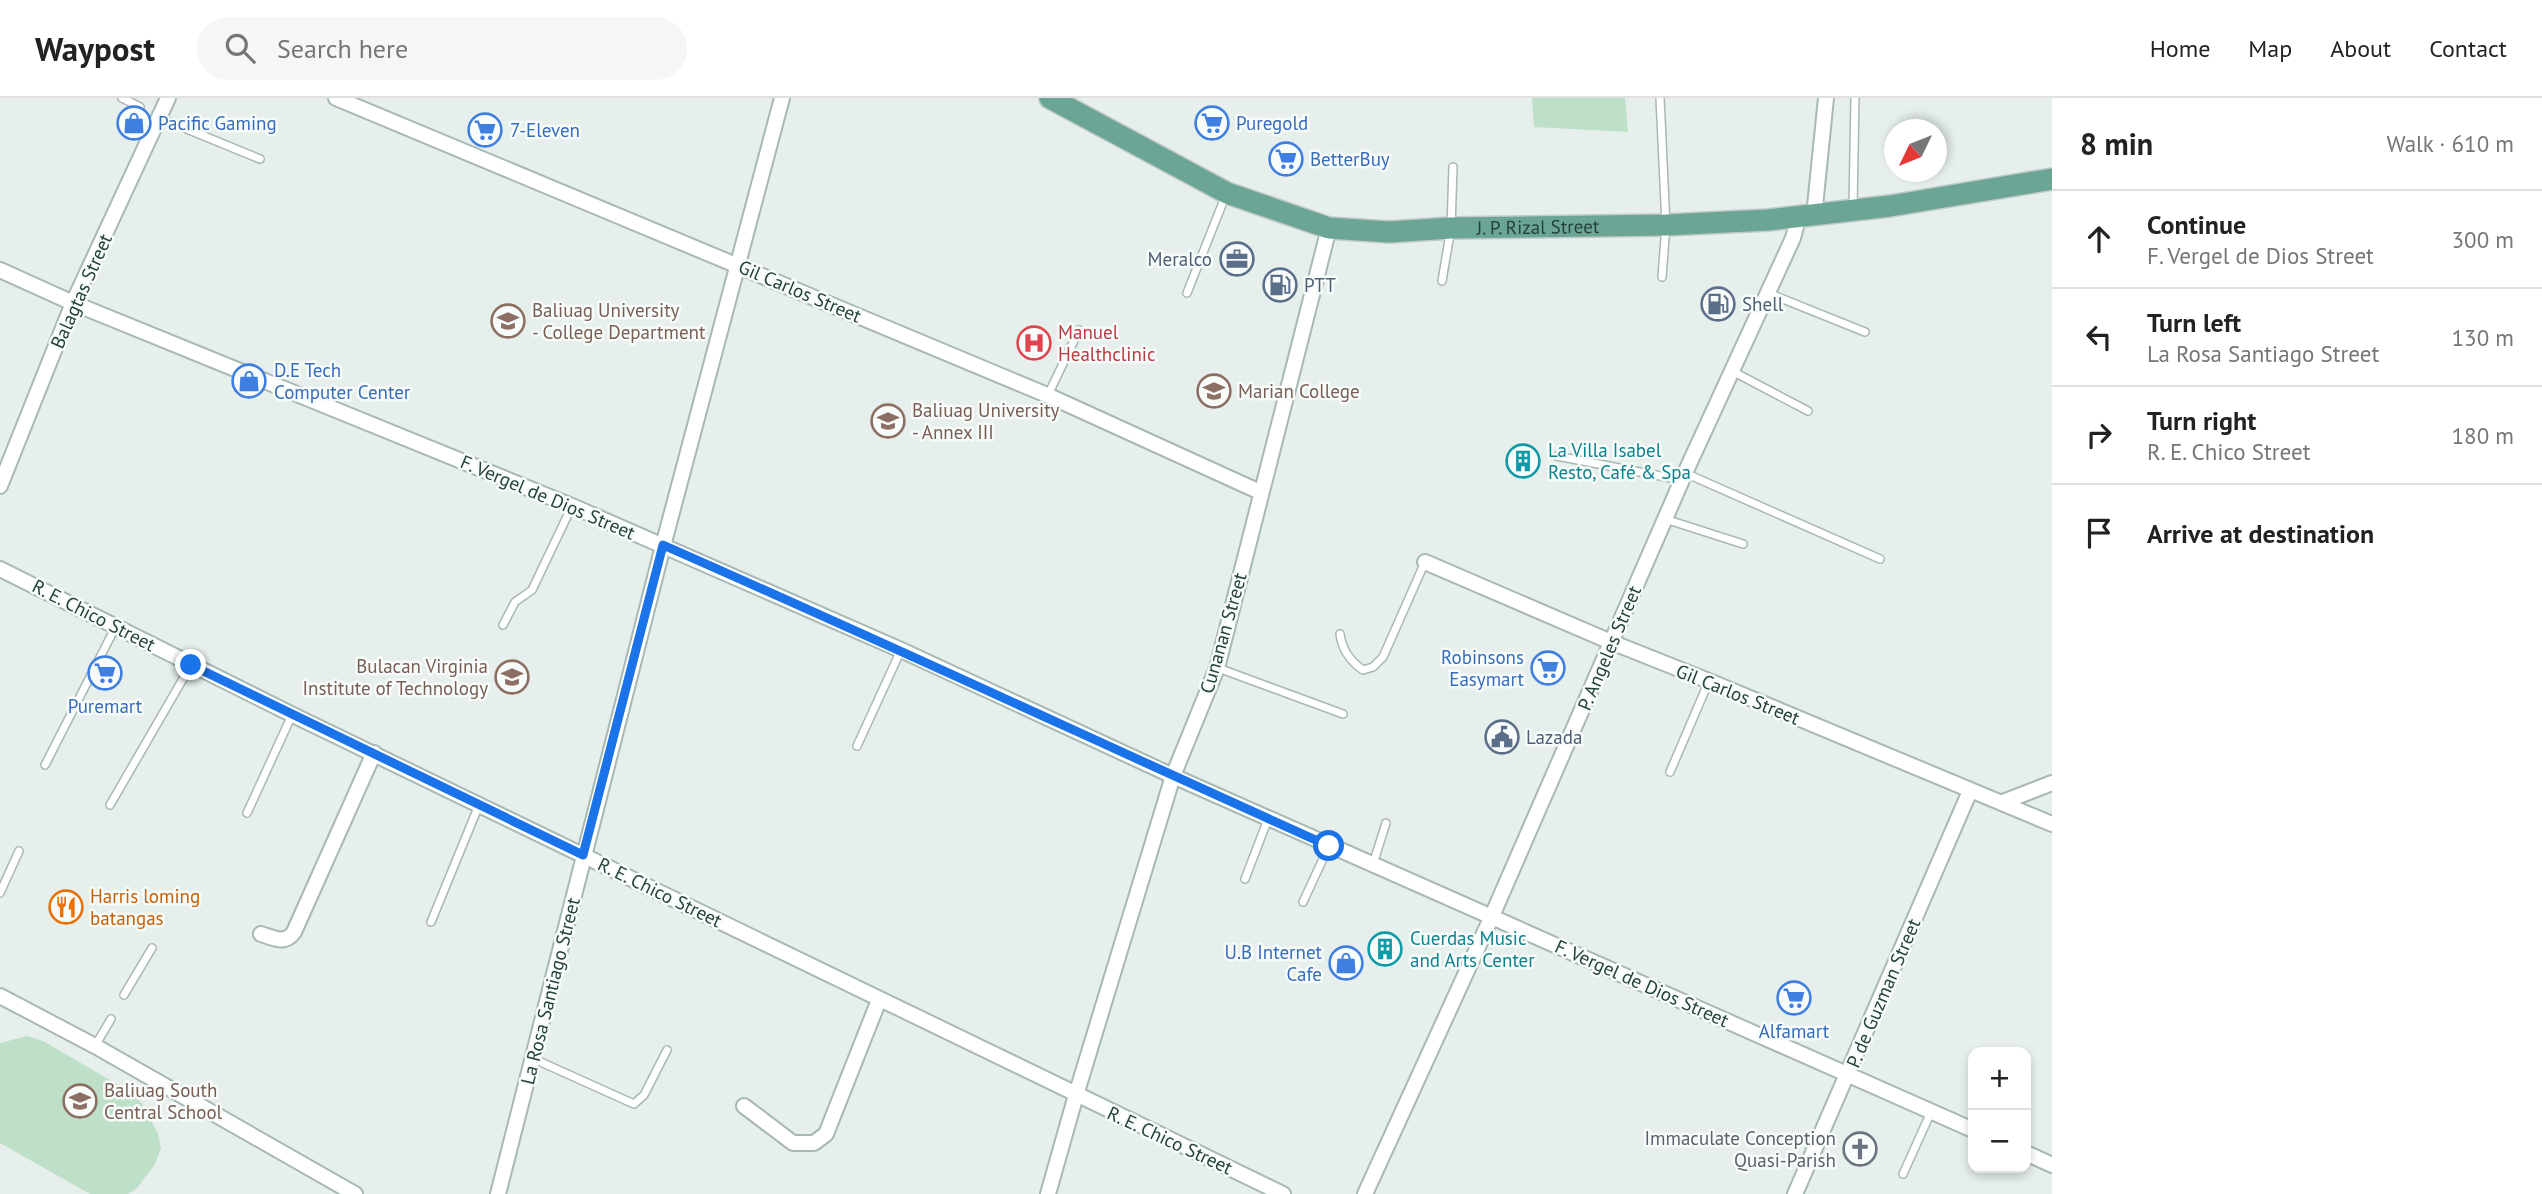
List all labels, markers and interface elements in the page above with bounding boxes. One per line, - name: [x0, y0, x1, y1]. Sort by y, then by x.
- search box: [197, 17, 687, 80]
- text: Waypost: [35, 27, 155, 70]
- icon: search: [221, 29, 259, 67]
- text: Search here: [277, 32, 408, 65]
- text: Home: [2150, 33, 2210, 64]
- text: Map: [2248, 33, 2292, 64]
- text: About: [2330, 33, 2391, 64]
- text: Contact: [2429, 33, 2507, 64]
- shop icon: Pacific Gaming: [115, 104, 153, 142]
- supermarket icon: Puregold: [1193, 104, 1231, 142]
- place label: Pacific Gaming: [158, 111, 277, 135]
- supermarket icon: 7-Eleven: [466, 111, 504, 149]
- place label: Puregold: [1236, 111, 1308, 135]
- place label: 7-Eleven: [510, 118, 580, 142]
- north arrow: [1884, 119, 1947, 182]
- text: 8 min: [2080, 124, 2153, 163]
- text: Walk · 610 m: [2387, 129, 2514, 158]
- supermarket icon: BetterBuy: [1267, 140, 1305, 178]
- place label: BetterBuy: [1310, 147, 1390, 171]
- text: Continue: [2147, 208, 2246, 241]
- street label: J. P. Rizal Street: [1476, 214, 1600, 240]
- icon: ahead: [2080, 220, 2118, 258]
- text: 300 m: [2452, 225, 2514, 254]
- street label: Balagtas Street: [45, 229, 117, 352]
- office icon: Meralco: [1218, 240, 1256, 278]
- text: F. Vergel de Dios Street: [2147, 241, 2374, 270]
- place label: Meralco: [1148, 247, 1212, 271]
- street label: Gil Carlos Street: [735, 254, 866, 328]
- fuel station icon: PTT: [1261, 266, 1299, 304]
- place label: PTT: [1304, 273, 1336, 297]
- fuel station icon: Shell: [1699, 285, 1737, 323]
- place label: Shell: [1742, 292, 1784, 316]
- place label: Baliuag University - College Department: [532, 298, 706, 344]
- school or university icon: Baliuag University - College Department: [489, 302, 527, 340]
- text: Turn left: [2147, 306, 2241, 339]
- icon: left: [2080, 318, 2118, 356]
- place label: Manuel Healthclinic: [1058, 320, 1156, 366]
- text: 130 m: [2452, 323, 2514, 352]
- hospital icon: Manuel Healthclinic: [1015, 324, 1053, 362]
- text: La Rosa Santiago Street: [2147, 339, 2379, 368]
- place label: D.E Tech Computer Center: [274, 358, 411, 404]
- shop icon: D.E Tech Computer Center: [230, 362, 268, 400]
- school or university icon: Marian College: [1195, 372, 1233, 410]
- place label: Marian College: [1238, 379, 1360, 403]
- place label: Baliuag University - Annex III: [912, 398, 1060, 444]
- school or university icon: Baliuag University - Annex III: [869, 402, 907, 440]
- text: Turn right: [2147, 404, 2256, 437]
- icon: right: [2080, 416, 2118, 454]
- text: 180 m: [2452, 421, 2514, 450]
- text: R. E. Chico Street: [2147, 437, 2310, 466]
- place label: La Villa Isabel Resto, Café & Spa: [1548, 438, 1691, 484]
- building icon: La Villa Isabel Resto, Café & Spa: [1504, 442, 1542, 480]
- street label: F. Vergel de Dios Street: [457, 449, 639, 545]
- icon: arrive: [2080, 514, 2118, 552]
- text: Arrive at destination: [2147, 517, 2374, 550]
- street label: Cunanan Street: [1194, 569, 1252, 696]
- street label: R. E. Chico Street: [28, 574, 160, 657]
- street label: P. Angeles Street: [1572, 581, 1646, 714]
- place label: Robinsons Easymart: [1441, 645, 1525, 691]
- route end: [175, 649, 206, 680]
- supermarket icon: Robinsons Easymart: [1529, 649, 1567, 687]
- supermarket icon: Puremart: [86, 654, 124, 692]
- place label: Bulacan Virginia Institute of Technology: [303, 654, 488, 700]
- school or university icon: Bulacan Virginia Institute of Technology: [493, 658, 531, 696]
- street label: Gil Carlos Street: [1673, 658, 1804, 730]
- place label: Puremart: [68, 694, 143, 718]
- public building icon: Lazada: [1483, 718, 1521, 756]
- place label: Lazada: [1526, 725, 1582, 749]
- route start: [1313, 830, 1344, 861]
- street label: R. E. Chico Street: [594, 852, 726, 933]
- place label: Harris loming batangas: [90, 884, 200, 930]
- restaurant icon: Harris loming batangas: [47, 888, 85, 926]
- street label: La Rosa Santiago Street: [515, 894, 585, 1087]
- street label: P. de Guzman Street: [1841, 914, 1926, 1071]
- place label: Cuerdas Music and Arts Center: [1410, 926, 1535, 972]
- building icon: Cuerdas Music and Arts Center: [1366, 930, 1404, 968]
- street label: F. Vergel de Dios Street: [1552, 934, 1733, 1032]
- place label: U.B Internet Cafe: [1225, 940, 1323, 986]
- shop icon: U.B Internet Cafe: [1327, 944, 1365, 982]
- supermarket icon: Alfamart: [1775, 979, 1813, 1017]
- place label: Alfamart: [1759, 1019, 1830, 1043]
- map controls: [1968, 1047, 2031, 1173]
- button: +: [1968, 1047, 2031, 1110]
- place label: Baliuag South Central School: [104, 1078, 223, 1124]
- school or university icon: Baliuag South Central School: [61, 1082, 99, 1120]
- street label: R. E. Chico Street: [1104, 1101, 1237, 1180]
- button: −: [1968, 1110, 2031, 1173]
- place label: Immaculate Conception Quasi-Parish: [1645, 1126, 1836, 1172]
- church icon: Immaculate Conception Quasi-Parish: [1841, 1130, 1879, 1168]

